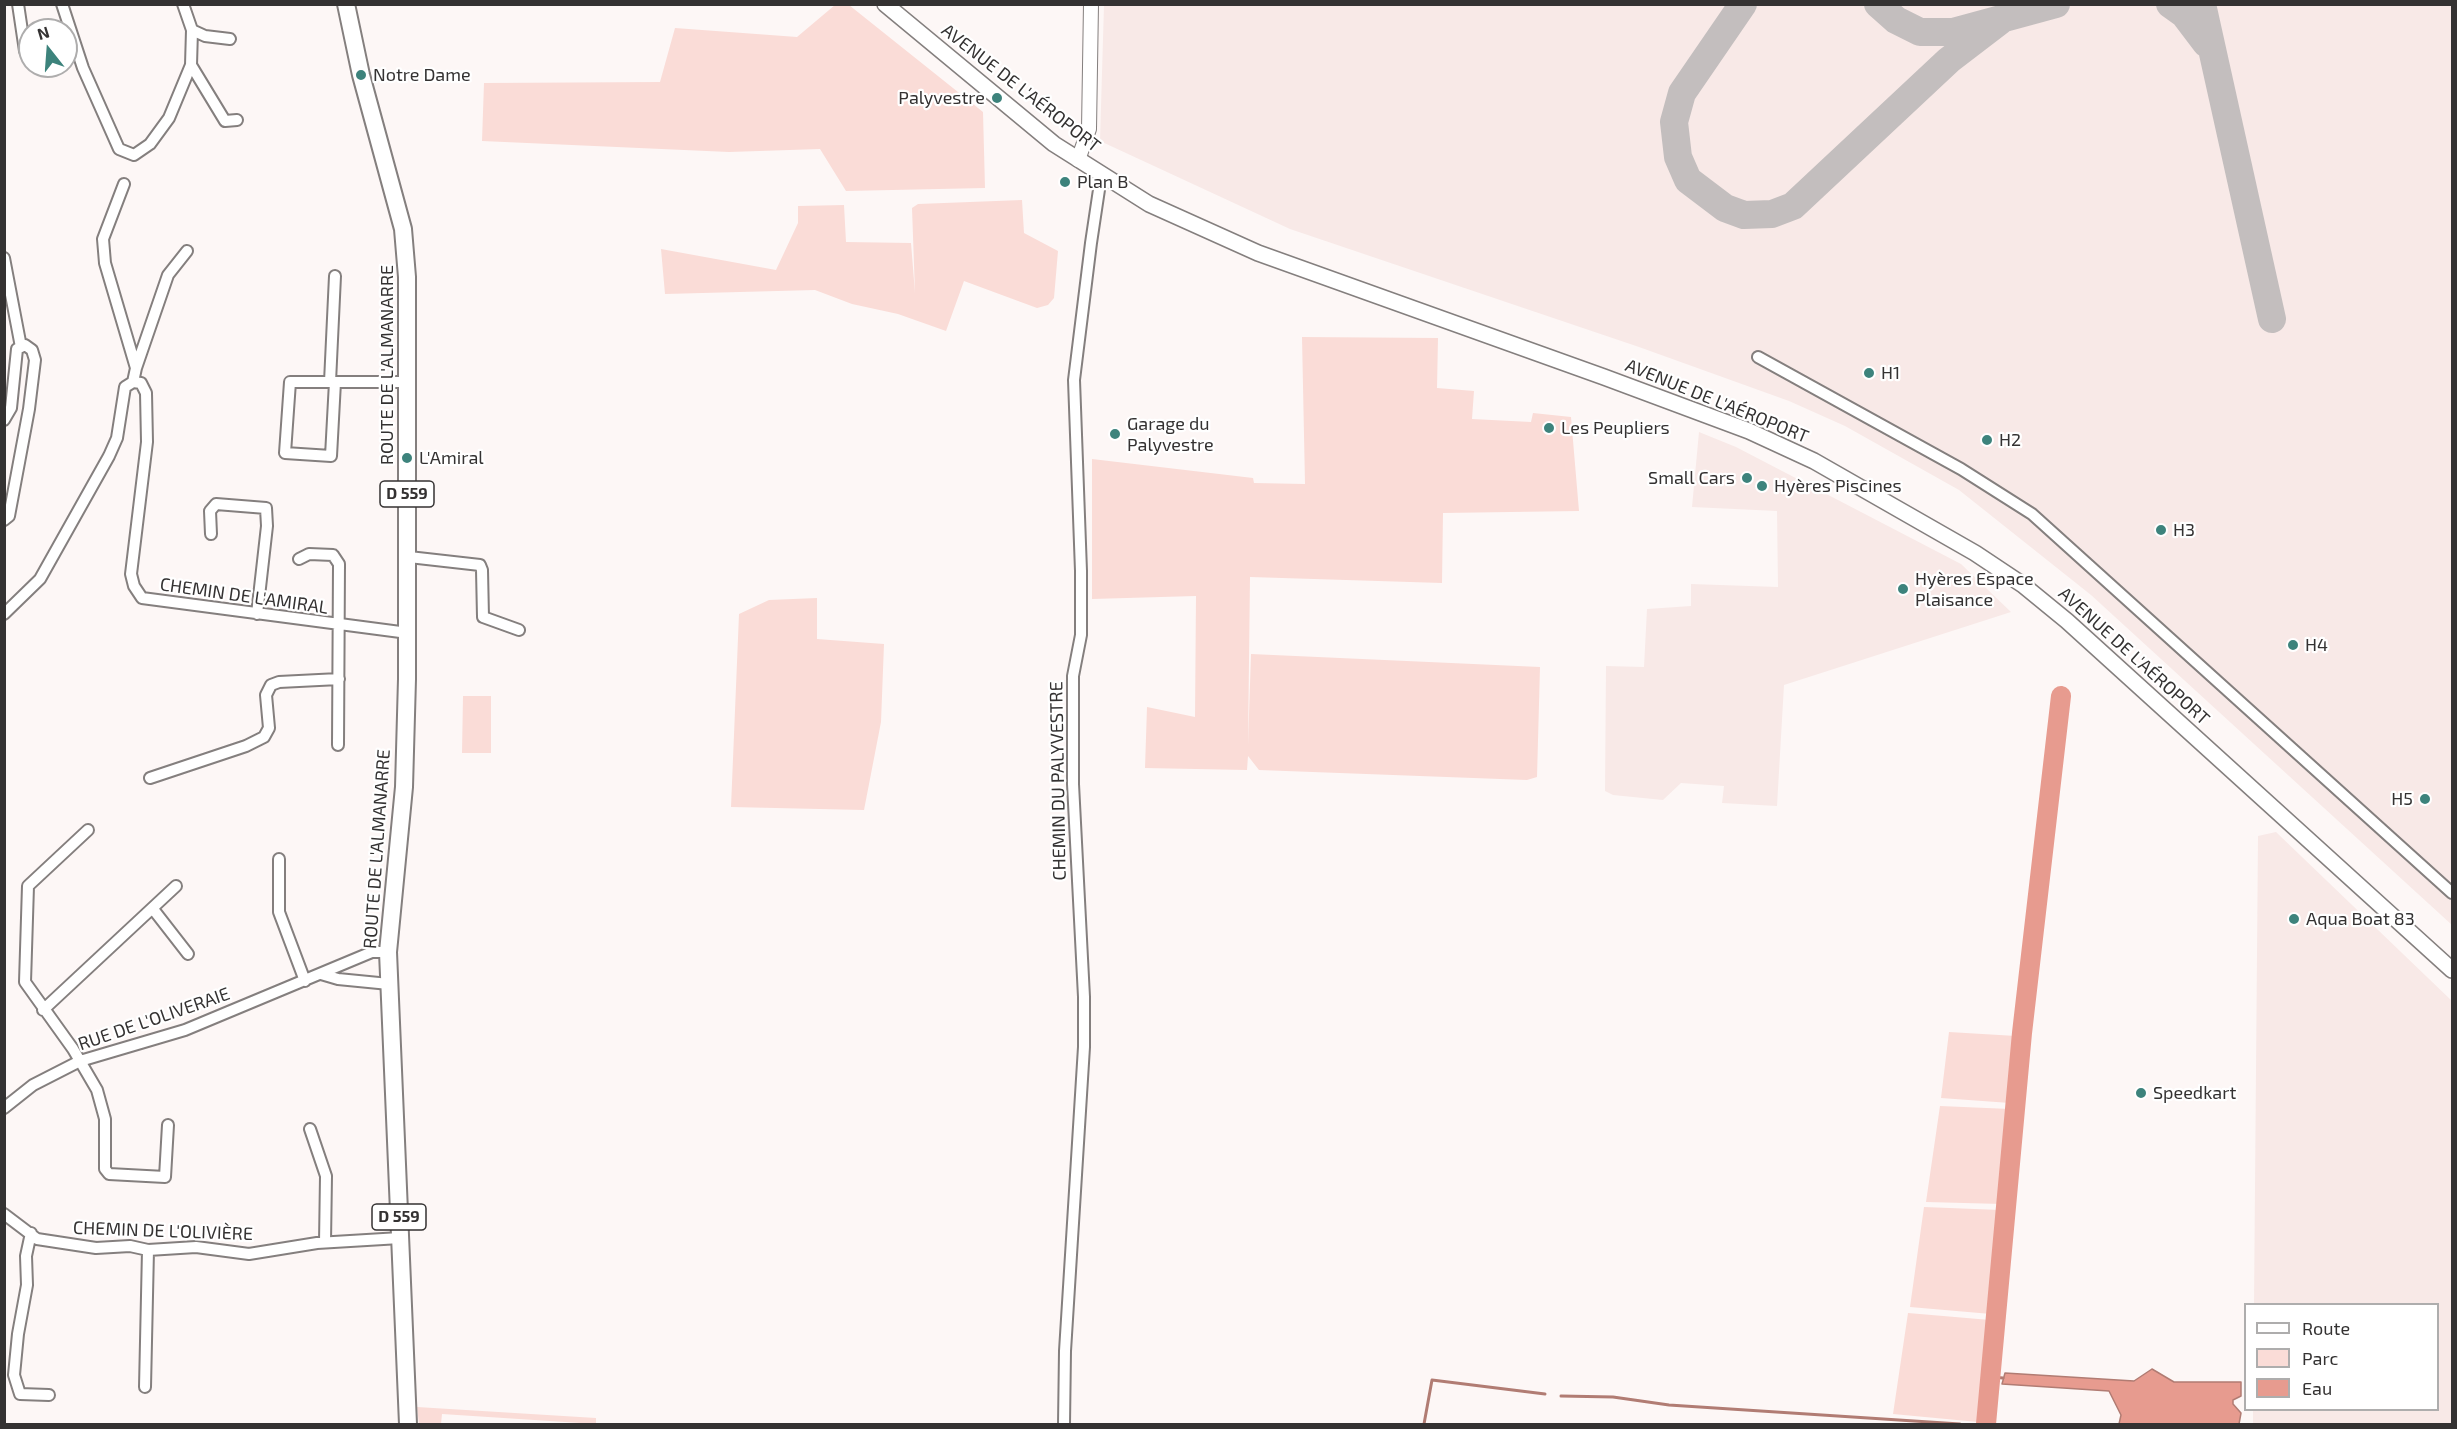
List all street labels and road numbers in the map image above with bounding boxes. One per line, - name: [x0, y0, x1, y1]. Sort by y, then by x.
- street label: AVENUE DE L'AÉROPORT: [937, 19, 1105, 157]
- street label: ROUTE DE L'ALMANARRE: [376, 265, 398, 465]
- street label: AVENUE DE L'AÉROPORT: [1622, 354, 1812, 448]
- road number: D 559: [380, 481, 434, 507]
- street label: CHEMIN DE L'AMIRAL: [158, 573, 330, 619]
- street label: AVENUE DE L'AÉROPORT: [2054, 583, 2214, 729]
- street label: CHEMIN DU PALYVESTRE: [1045, 681, 1071, 881]
- street label: ROUTE DE L'ALMANARRE: [359, 748, 395, 950]
- street label: RUE DE L'OLIVERAIE: [75, 983, 233, 1055]
- road number: D 559: [372, 1204, 426, 1230]
- street label: CHEMIN DE L'OLIVIÈRE: [73, 1217, 253, 1245]

